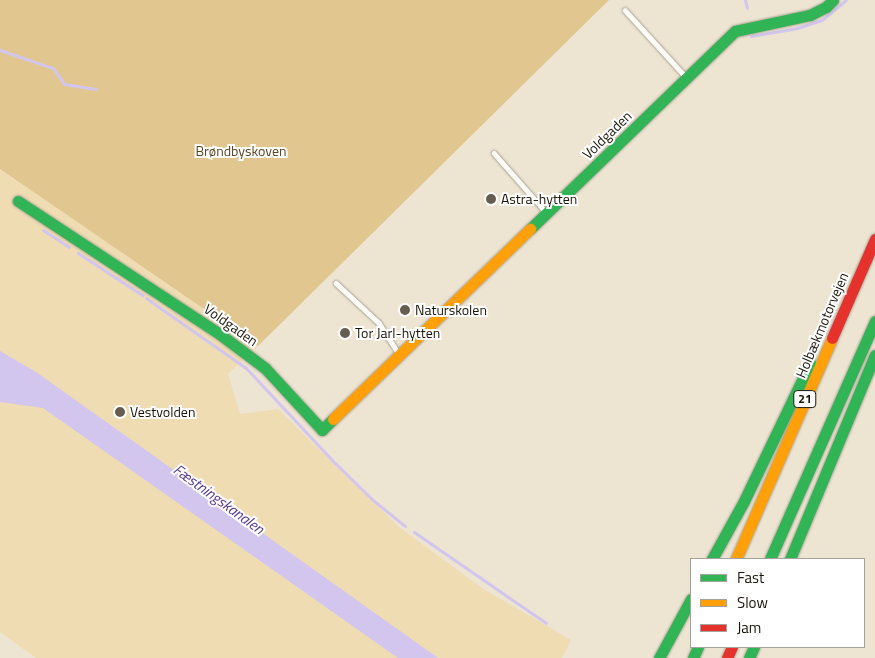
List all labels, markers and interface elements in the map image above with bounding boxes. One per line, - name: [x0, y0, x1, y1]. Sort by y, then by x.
- street label: Voldgaden: [579, 107, 635, 163]
- park label: Brøndbyskoven: [195, 143, 287, 159]
- place label: Astra-hytten: [501, 191, 577, 207]
- marker: Astra-hytten: [485, 193, 497, 205]
- street label: Holbækmotorvejen: [792, 270, 852, 380]
- street label: Voldgaden: [201, 300, 261, 350]
- place label: Naturskolen: [415, 302, 487, 318]
- marker: Naturskolen: [399, 304, 411, 316]
- place label: Tor Jarl-hytten: [355, 325, 440, 341]
- marker: Tor Jarl-hytten: [339, 327, 351, 339]
- road number: 21: [792, 389, 818, 408]
- place label: Vestvolden: [130, 404, 195, 420]
- marker: Vestvolden: [114, 406, 126, 418]
- water label: Fæstningskanalen: [170, 460, 268, 538]
- legend: [690, 558, 865, 648]
- text: Fast: [737, 566, 764, 589]
- text: Slow: [737, 591, 768, 614]
- text: Jam: [737, 616, 761, 639]

